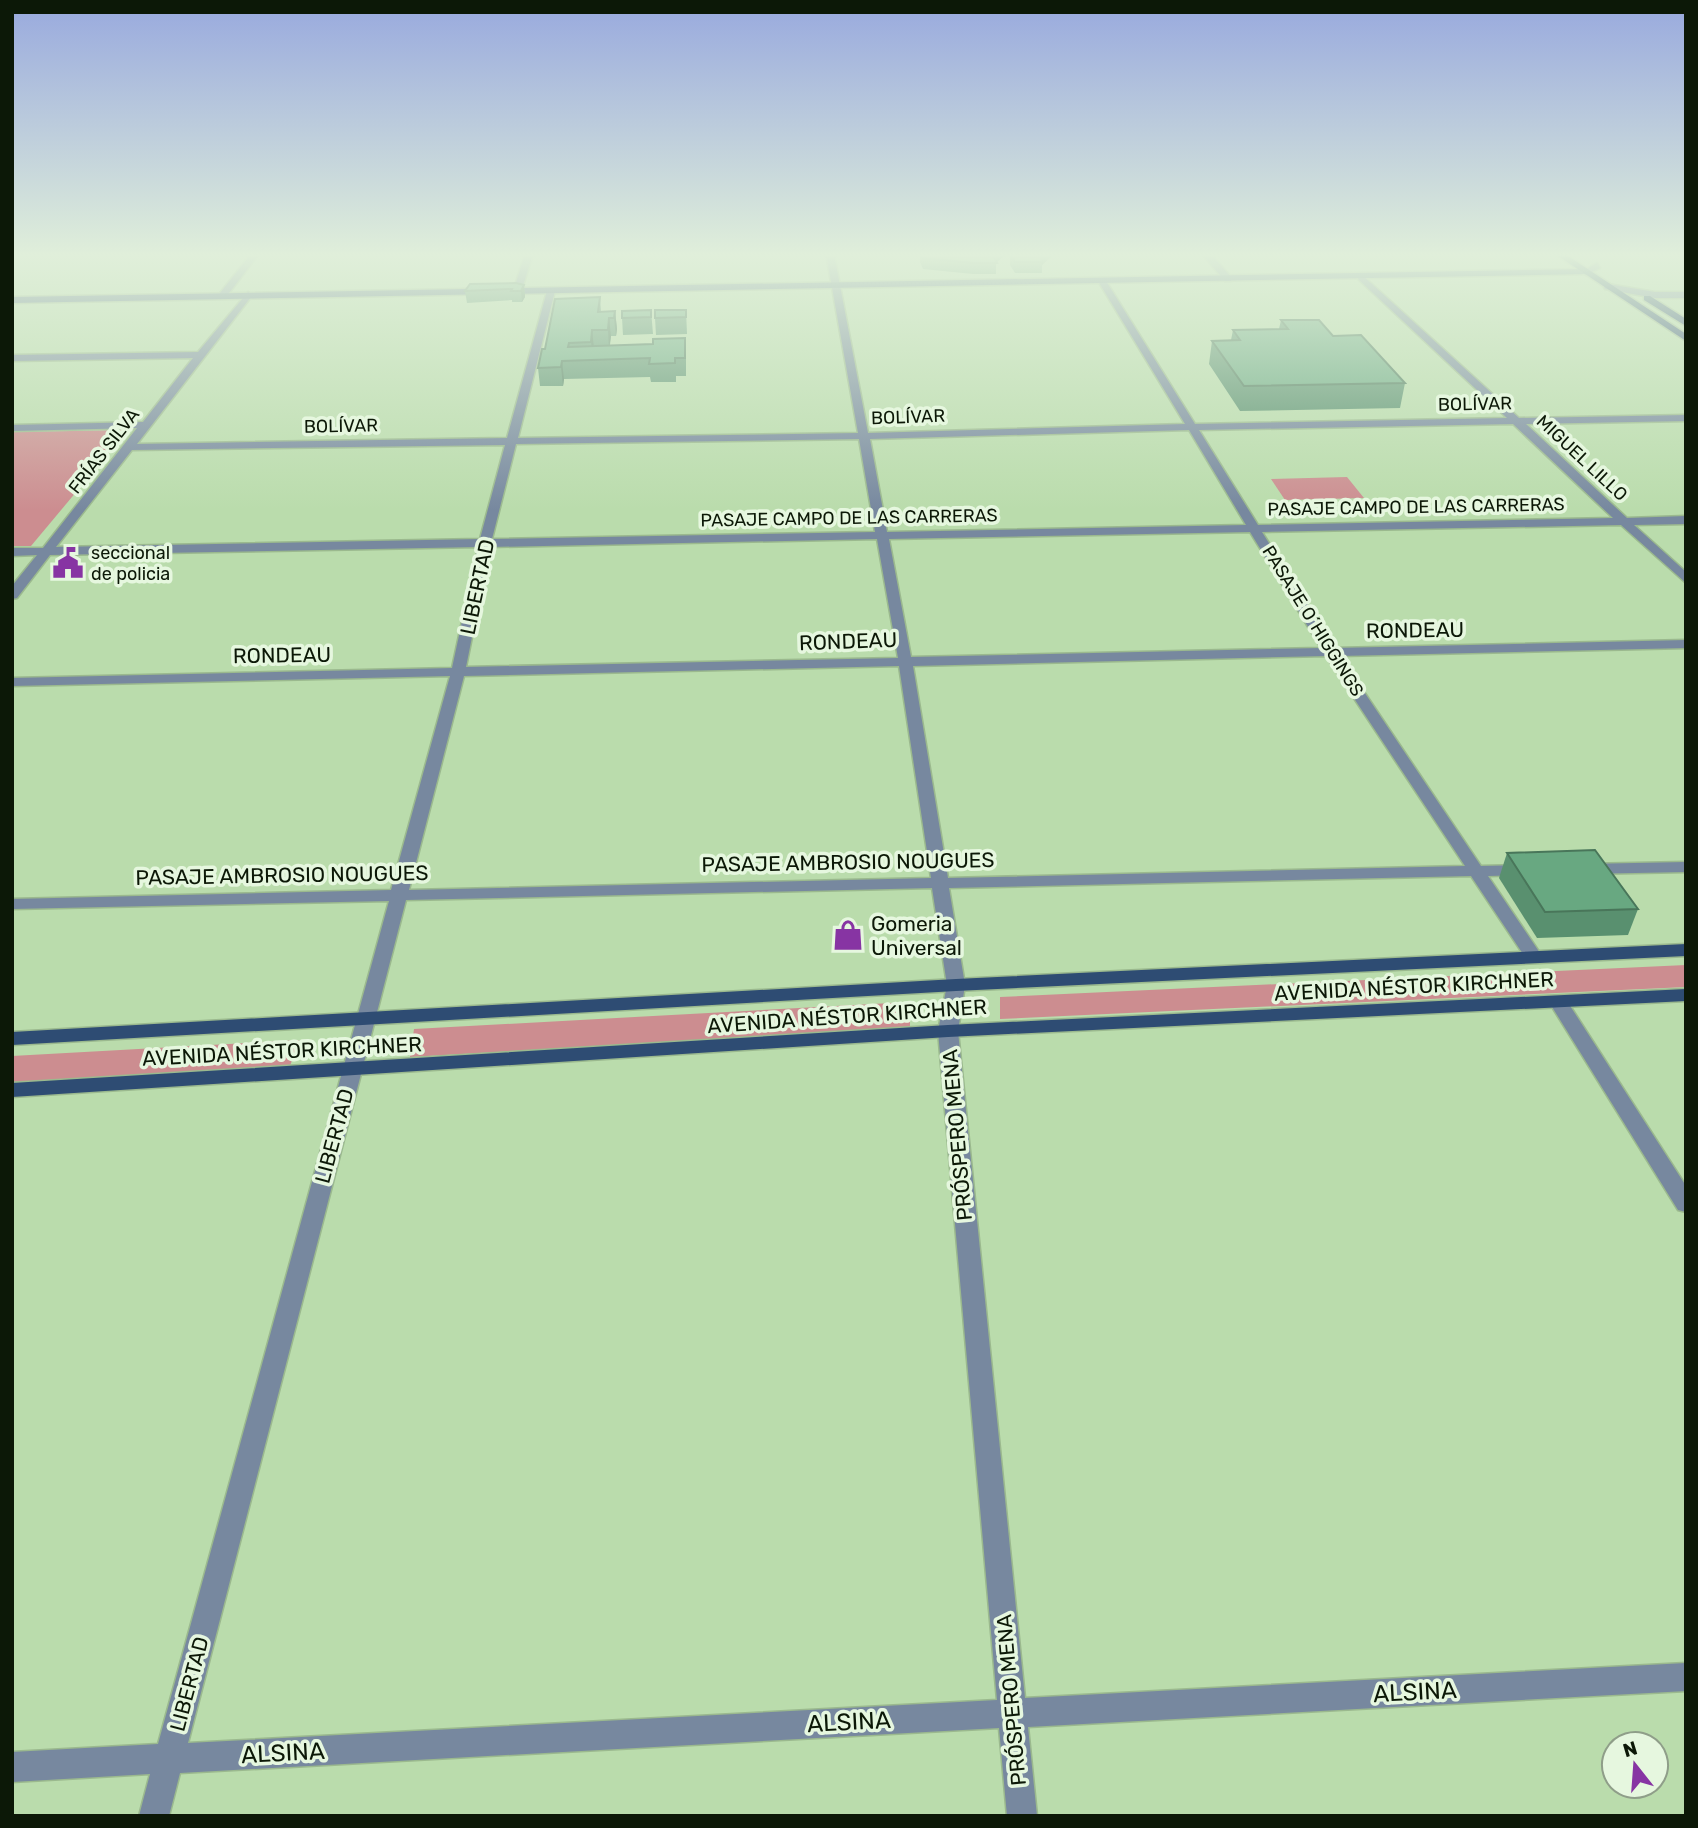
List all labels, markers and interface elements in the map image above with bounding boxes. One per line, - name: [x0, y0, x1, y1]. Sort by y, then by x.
- street label: BOLÍVAR: [1438, 392, 1512, 416]
- street label: FRÍAS SILVA: [64, 404, 144, 498]
- street label: BOLÍVAR: [871, 405, 946, 429]
- street label: MIGUEL LILLO: [1532, 410, 1632, 506]
- street label: BOLÍVAR: [304, 414, 378, 438]
- street label: PASAJE CAMPO DE LAS CARRERAS: [1267, 493, 1565, 521]
- street label: PASAJE CAMPO DE LAS CARRERAS: [700, 504, 998, 532]
- street label: LIBERTAD: [455, 537, 499, 637]
- street label: PASAJE O´HIGGINGS: [1258, 541, 1368, 701]
- place label: seccional de policia: [91, 542, 170, 585]
- public building icon: seccional de policia: [51, 546, 85, 580]
- street label: RONDEAU: [1366, 617, 1464, 643]
- street label: RONDEAU: [798, 627, 898, 655]
- street label: RONDEAU: [233, 642, 331, 668]
- street label: PASAJE AMBROSIO NOUGUES: [701, 847, 995, 877]
- street label: PASAJE AMBROSIO NOUGUES: [135, 860, 429, 890]
- place label: Gomeria Universal: [871, 911, 962, 960]
- shop icon: Gomeria Universal: [831, 918, 865, 952]
- street label: AVENIDA NÉSTOR KIRCHNER: [1274, 966, 1554, 1006]
- street label: AVENIDA NÉSTOR KIRCHNER: [706, 994, 988, 1038]
- street label: AVENIDA NÉSTOR KIRCHNER: [142, 1031, 422, 1071]
- street label: PRÓSPERO MENA: [937, 1048, 977, 1222]
- street label: LIBERTAD: [309, 1086, 359, 1186]
- street label: PRÓSPERO MENA: [991, 1613, 1031, 1787]
- street label: LIBERTAD: [164, 1634, 214, 1734]
- street label: ALSINA: [1372, 1676, 1458, 1708]
- street label: ALSINA: [806, 1706, 892, 1738]
- north arrow: [1600, 1730, 1670, 1800]
- text: N: [1620, 1736, 1640, 1762]
- street label: ALSINA: [240, 1737, 326, 1769]

